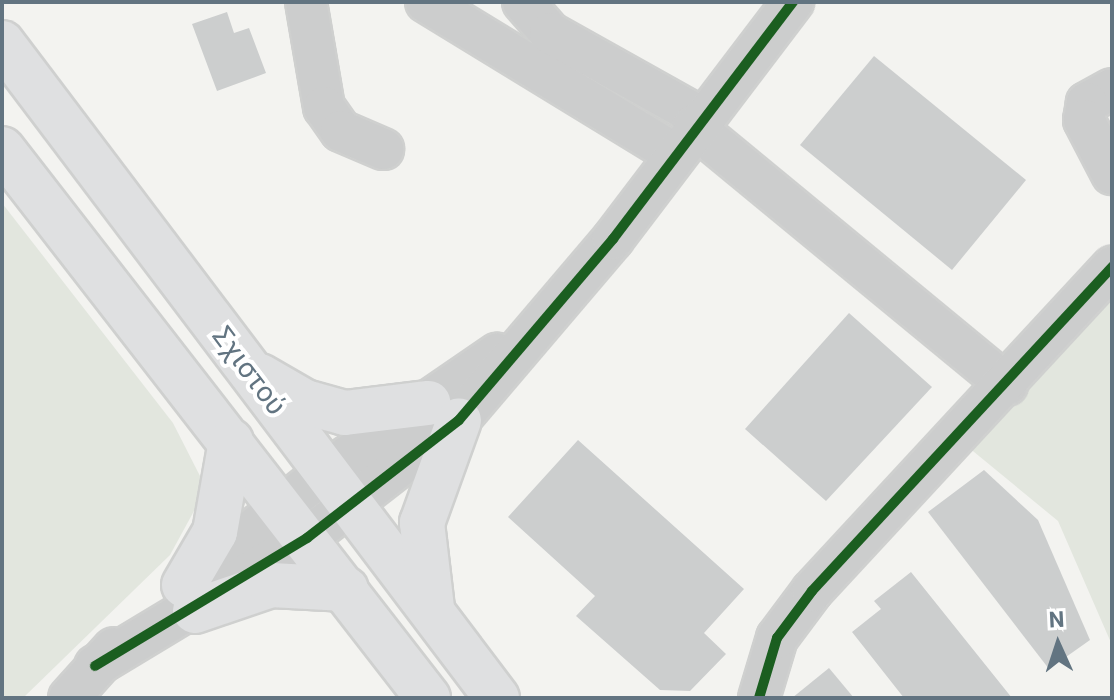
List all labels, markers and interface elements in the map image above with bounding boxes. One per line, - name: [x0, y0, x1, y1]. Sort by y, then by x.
- street label: Σχιστού: [205, 320, 293, 422]
- north arrow: [1018, 604, 1098, 684]
- text: N: [1048, 607, 1065, 632]

